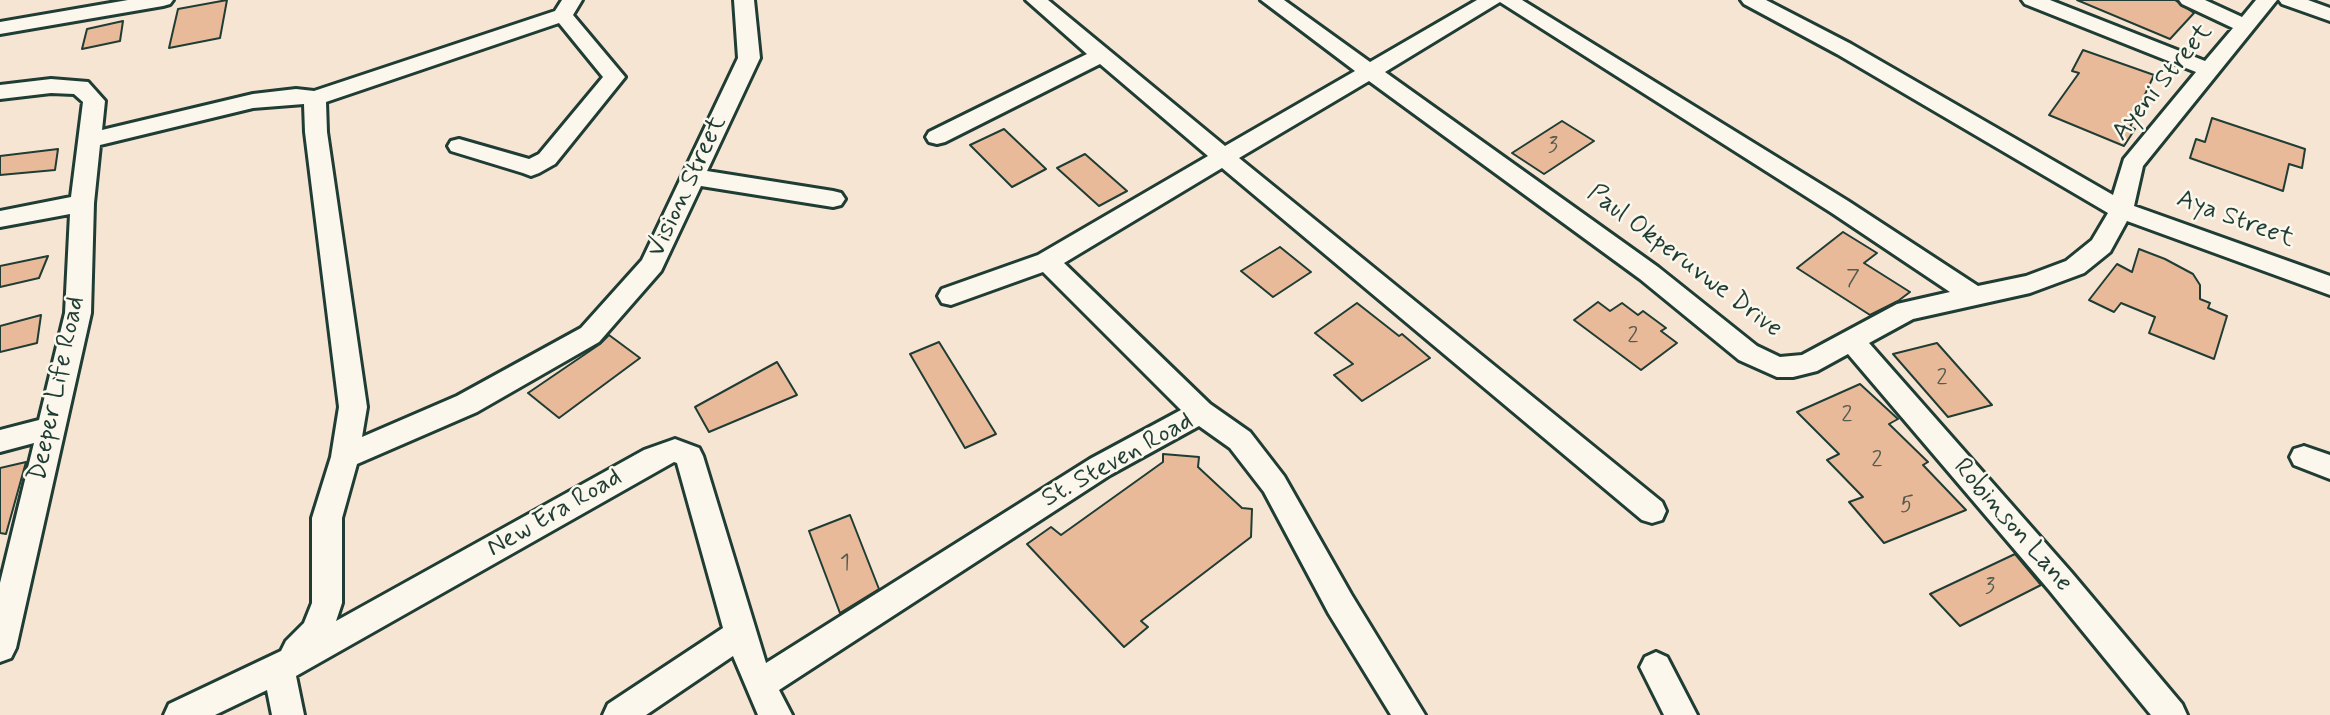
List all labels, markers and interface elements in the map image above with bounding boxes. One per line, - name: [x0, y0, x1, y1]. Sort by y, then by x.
- street label: Ayeni Street: [2106, 18, 2220, 148]
- street label: Vision Street: [642, 111, 734, 263]
- house number: 3: [1548, 133, 1558, 161]
- street label: Paul Okperuvwe Drive: [1580, 178, 1788, 346]
- street label: Aya Street: [2172, 184, 2298, 256]
- house number: 7: [1846, 266, 1860, 294]
- street label: Deeper Life Road: [23, 294, 93, 484]
- house number: 2: [1627, 323, 1639, 351]
- house number: 2: [1936, 365, 1948, 393]
- house number: 2: [1841, 402, 1853, 430]
- street label: St. Steven Road: [1037, 407, 1199, 515]
- house number: 2: [1871, 447, 1883, 475]
- street label: Robinson Lane: [1946, 453, 2078, 599]
- street label: New Era Road: [482, 463, 628, 565]
- house number: 5: [1900, 492, 1914, 520]
- house number: 1: [840, 550, 850, 578]
- house number: 3: [1985, 574, 1995, 602]

